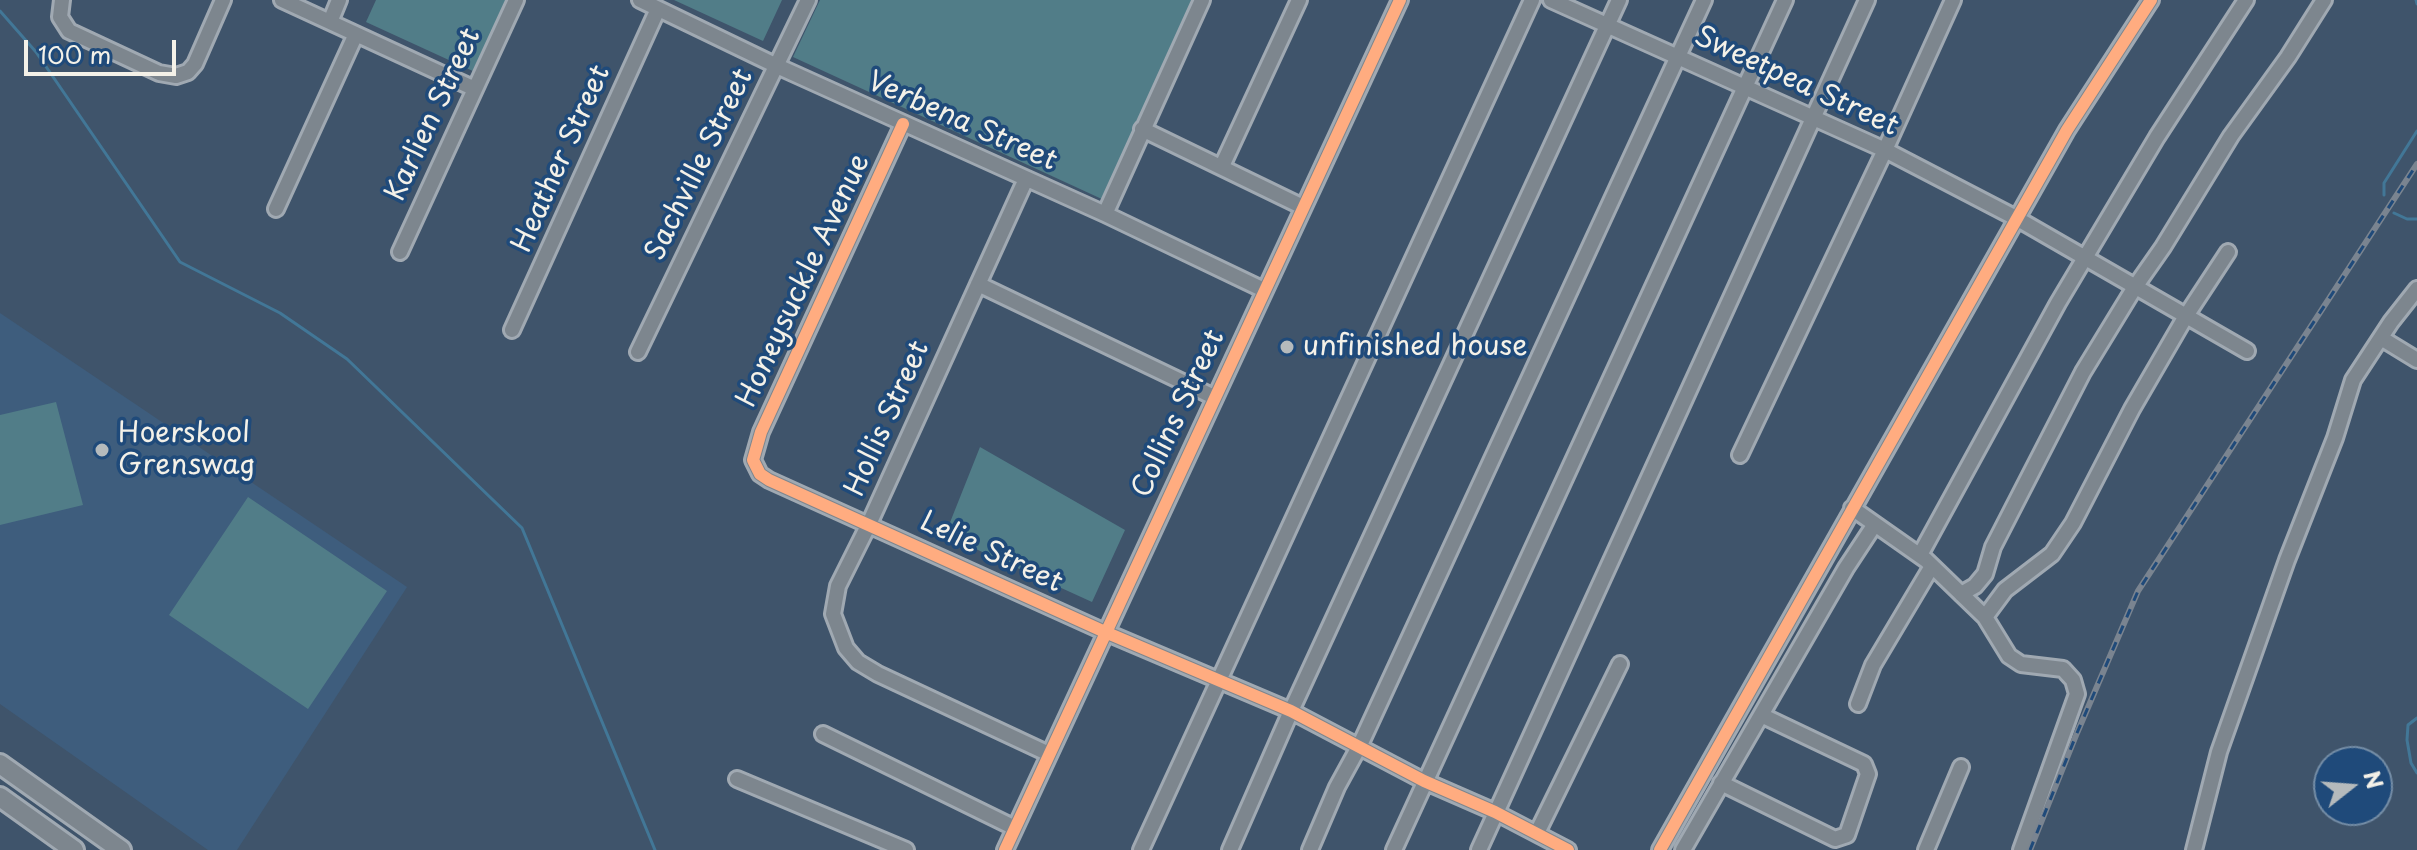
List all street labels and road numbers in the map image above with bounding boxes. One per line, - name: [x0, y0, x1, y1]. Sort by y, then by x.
- street label: Sweetpea Street: [1689, 20, 1903, 144]
- street label: Karlien Street: [379, 23, 489, 207]
- street label: Heather Street: [506, 60, 618, 258]
- street label: Sachville Street: [639, 64, 761, 266]
- street label: Verbena Street: [862, 65, 1062, 179]
- street label: Honeysuckle Avenue: [731, 149, 877, 413]
- street label: Collins Street: [1125, 325, 1233, 503]
- street label: Hollis Street: [839, 336, 937, 502]
- street label: Lelie Street: [914, 505, 1068, 601]

